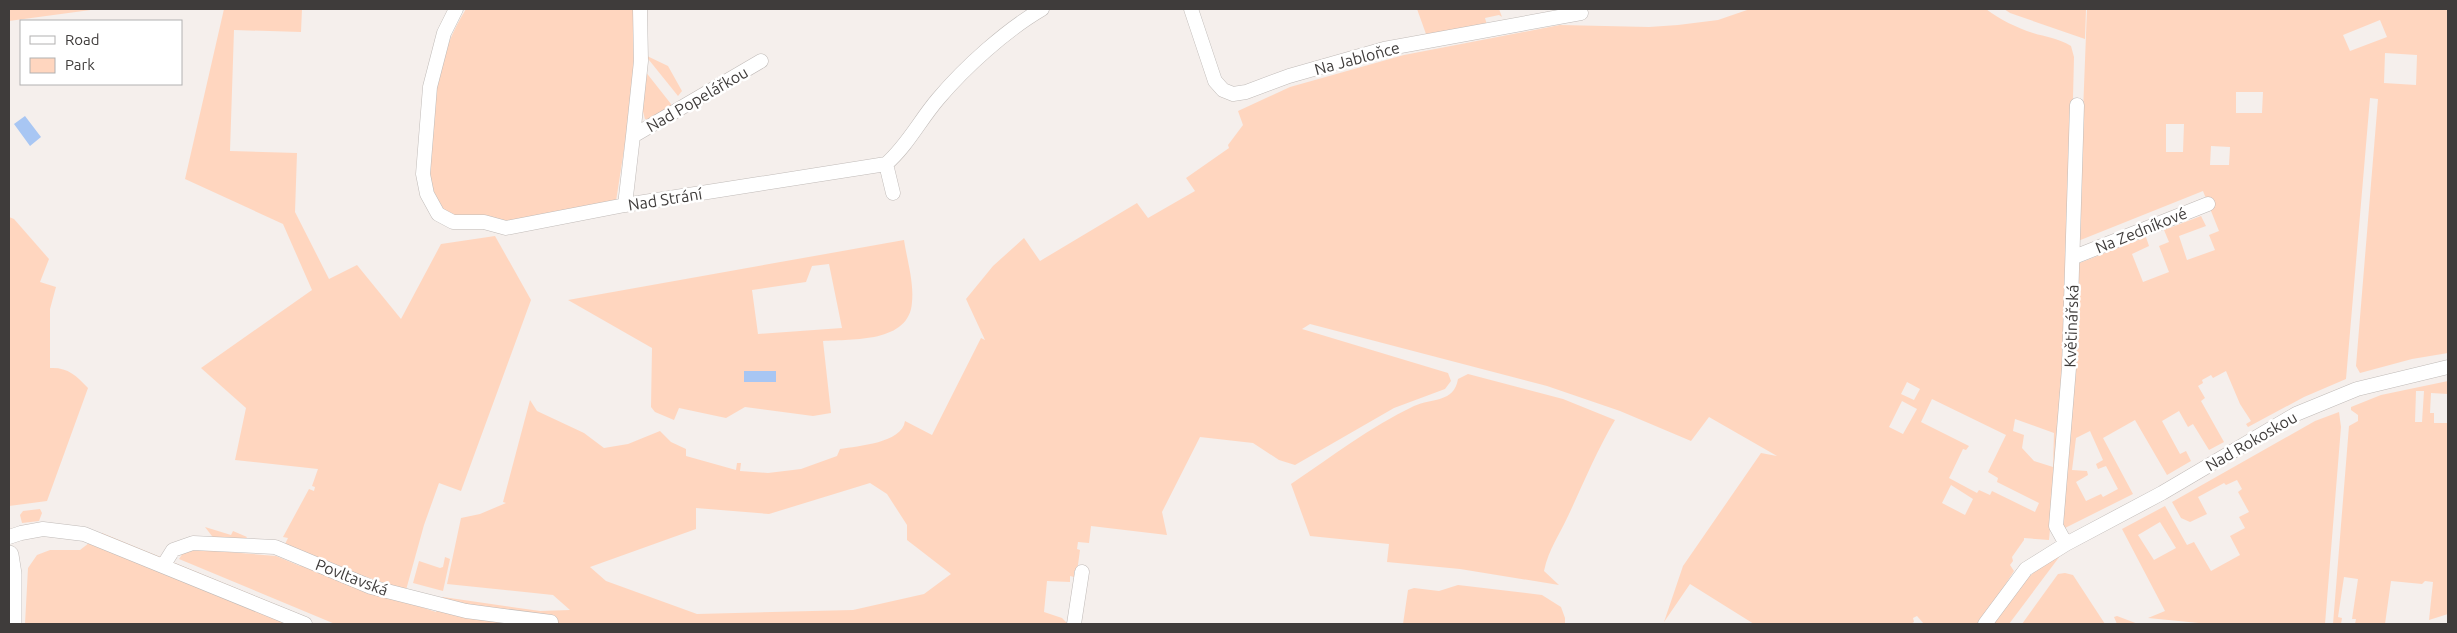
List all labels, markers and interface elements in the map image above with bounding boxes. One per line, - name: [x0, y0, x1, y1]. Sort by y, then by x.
- legend: [20, 20, 182, 85]
- text: Road: [65, 31, 100, 48]
- street label: Na Jabloňce: [1312, 38, 1402, 78]
- text: Park: [65, 56, 95, 73]
- street label: Nad Popelářkou: [643, 63, 751, 135]
- street label: Nad Strání: [627, 184, 704, 214]
- street label: Na Zedníkové: [2093, 203, 2189, 257]
- street label: Květinářská: [2061, 284, 2081, 368]
- street label: Nad Rokoskou: [2202, 408, 2300, 474]
- street label: Povltavská: [313, 555, 391, 599]

